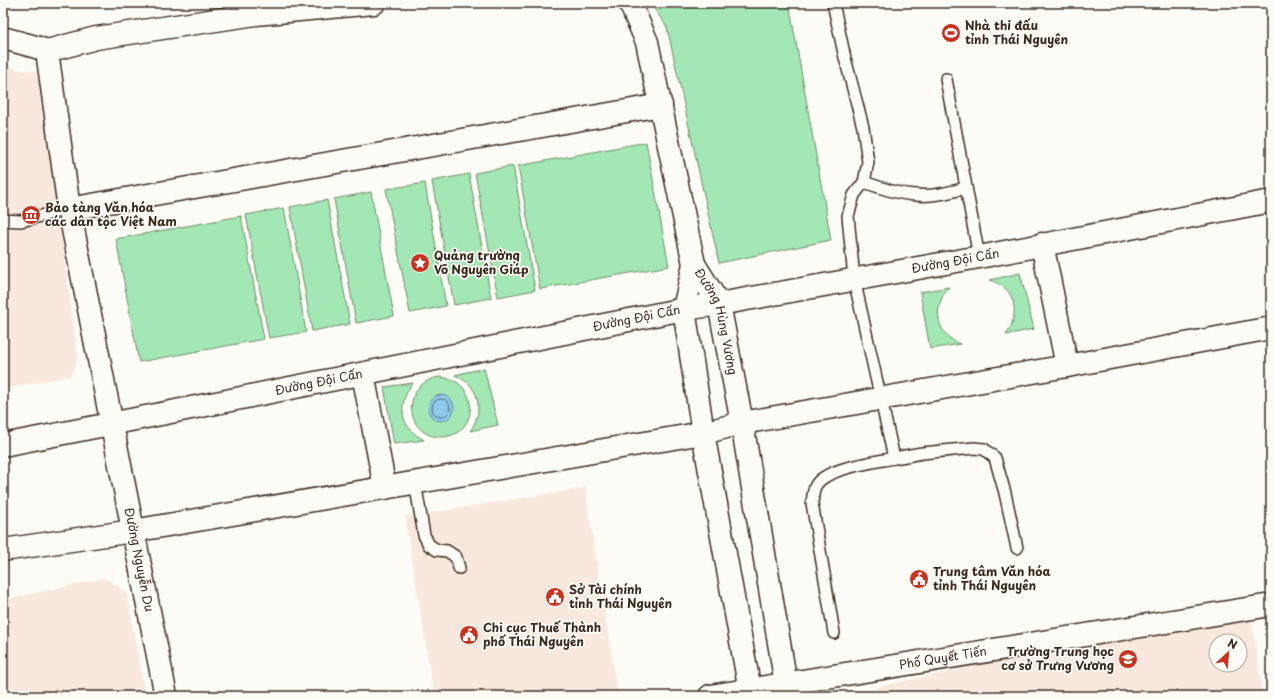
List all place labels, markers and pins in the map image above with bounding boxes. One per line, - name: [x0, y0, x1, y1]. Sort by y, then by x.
- place label: Nhà thi đấu tỉnh Thái Nguyên: [965, 16, 1068, 48]
- sports icon: Nhà thi đấu tỉnh Thái Nguyên: [940, 22, 962, 44]
- place label: Bảo tàng Văn hóa các dân tộc Việt Nam: [45, 198, 177, 230]
- museum icon: Bảo tàng Văn hóa các dân tộc Việt Nam: [20, 204, 42, 226]
- place label: Quảng trường Võ Nguyên Giáp: [434, 246, 529, 278]
- place icon: Quảng trường Võ Nguyên Giáp: [409, 252, 431, 274]
- place label: Trung tâm Văn hóa tỉnh Thái Nguyên: [933, 562, 1051, 594]
- public building icon: Trung tâm Văn hóa tỉnh Thái Nguyên: [908, 568, 930, 590]
- place label: Sở Tài chính tỉnh Thái Nguyên: [569, 580, 672, 612]
- public building icon: Sở Tài chính tỉnh Thái Nguyên: [544, 586, 566, 608]
- place label: Chi cục Thuế Thành phố Thái Nguyên: [483, 618, 601, 650]
- public building icon: Chi cục Thuế Thành phố Thái Nguyên: [458, 624, 480, 646]
- place label: Trường Trung học cơ sở Trưng Vương: [1001, 642, 1114, 674]
- school or university icon: Trường Trung học cơ sở Trưng Vương: [1117, 648, 1139, 670]

